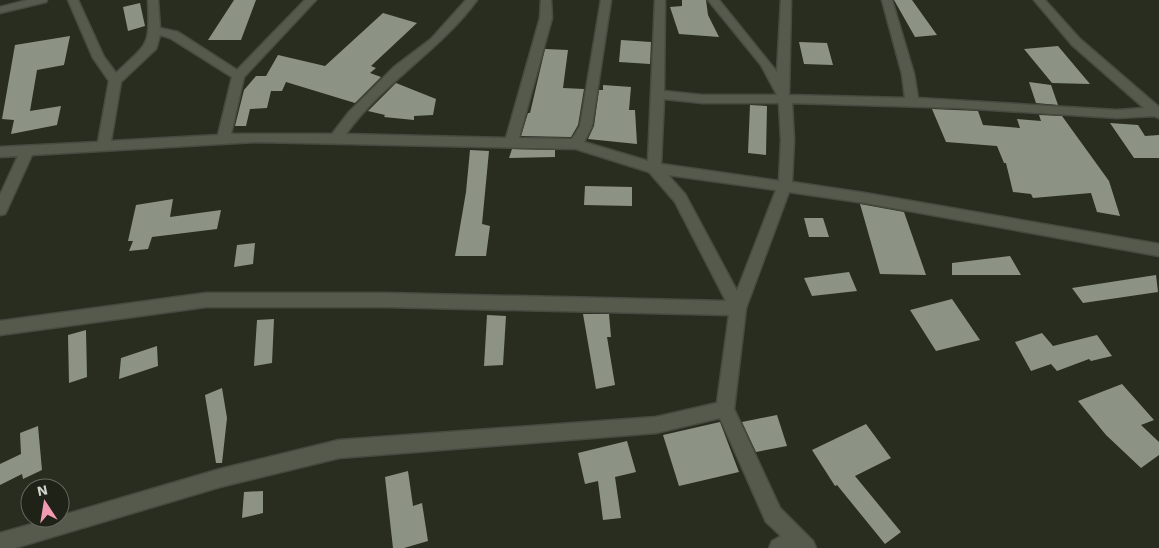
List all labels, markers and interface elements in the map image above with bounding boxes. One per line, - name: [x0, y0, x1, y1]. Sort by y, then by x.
- north arrow: [20, 478, 70, 528]
- text: N: [36, 481, 49, 499]

